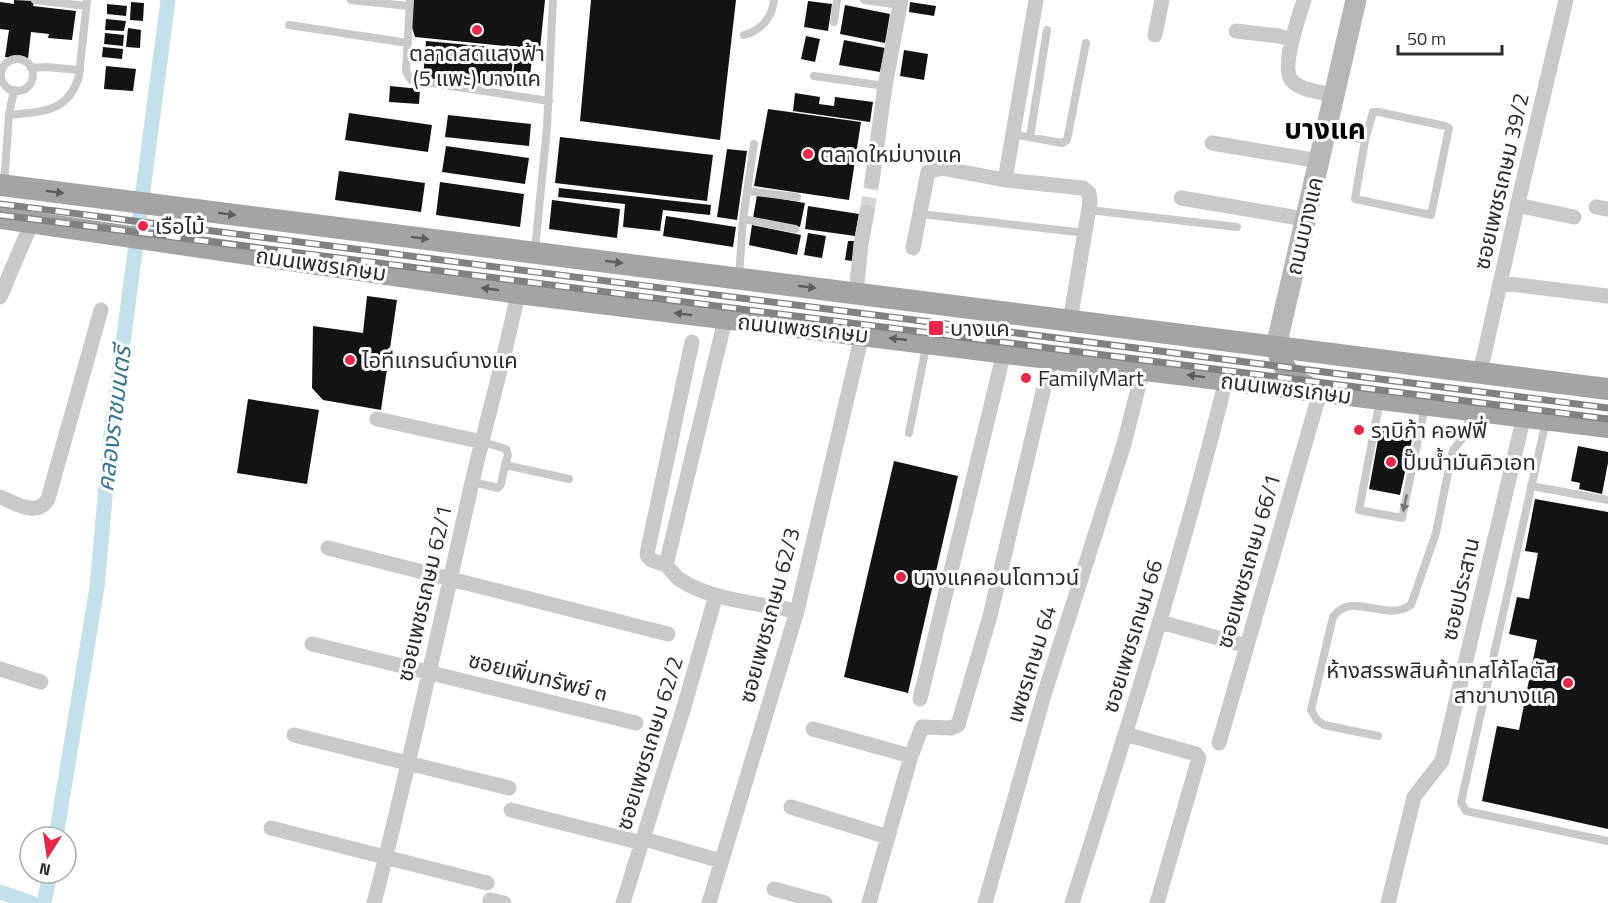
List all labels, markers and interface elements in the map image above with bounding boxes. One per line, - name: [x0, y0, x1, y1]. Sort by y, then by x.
- scale bar: [1398, 18, 1502, 56]
- marker: ตลาดสดแสงฟ้า (5 แพะ) บางแค: [470, 23, 484, 37]
- text: 50 m: [1407, 25, 1446, 52]
- place label: ตลาดสดแสงฟ้า (5 แพะ) บางแค: [409, 36, 545, 95]
- street label: ซอยเพชรเกษม 39/2: [1464, 89, 1538, 273]
- district label: บางแค: [1284, 107, 1366, 150]
- place label: ตลาดใหม่บางแค: [820, 137, 962, 171]
- marker: ตลาดใหม่บางแค: [801, 147, 815, 161]
- street label: ถนนบางแค: [1276, 173, 1332, 279]
- one-way arrow: [46, 187, 65, 196]
- place label: เรือไม้: [155, 209, 205, 243]
- one-way arrow: [218, 209, 237, 218]
- marker: เรือไม้: [136, 219, 150, 233]
- one-way arrow: [411, 233, 430, 242]
- street label: ถนนเพชรเกษม: [253, 238, 389, 290]
- one-way arrow: [605, 257, 624, 267]
- one-way arrow: [798, 283, 817, 292]
- one-way arrow: [480, 285, 499, 294]
- street label: ถนนเพชรเกษม: [736, 304, 870, 352]
- one-way arrow: [674, 310, 693, 319]
- place label: บางแค: [950, 311, 1010, 345]
- marker: บางแค: [927, 319, 945, 337]
- one-way arrow: [888, 334, 907, 344]
- water label: คลองราชมนตรี: [86, 340, 140, 494]
- place label: ไอทีแกรนด์บางแค: [361, 343, 518, 377]
- marker: ไอทีแกรนด์บางแค: [343, 353, 357, 367]
- place label: FamilyMart: [1038, 361, 1144, 395]
- street label: ถนนเพชรเกษม: [1219, 363, 1353, 413]
- marker: FamilyMart: [1019, 371, 1033, 385]
- one-way arrow: [1186, 371, 1205, 381]
- place label: ราบิก้า คอฟฟี่: [1371, 413, 1487, 447]
- marker: ราบิก้า คอฟฟี่: [1352, 423, 1366, 437]
- place label: ปั๊มน้ำมันคิวเอท: [1403, 445, 1536, 479]
- marker: ปั๊มน้ำมันคิวเอท: [1384, 455, 1398, 469]
- street label: ซอยเพชรเกษม 66/1: [1207, 470, 1289, 652]
- one-way arrow: [1400, 493, 1409, 512]
- street label: ซอยเพชรเกษม 62/1: [387, 501, 461, 685]
- street label: ซอยเพชรเกษม 62/3: [729, 524, 809, 706]
- street label: ซอยประสาน: [1432, 534, 1488, 644]
- street label: ซอยเพชรเกษม 66: [1093, 555, 1171, 717]
- place label: บางแคคอนโดทาวน์: [913, 560, 1079, 594]
- marker: บางแคคอนโดทาวน์: [894, 570, 908, 584]
- street label: เพชรเกษม 64: [997, 601, 1065, 727]
- street label: ซอยเพิ่มทรัพย์ ๓: [465, 642, 611, 710]
- street label: ซอยเพชรเกษม 62/2: [606, 652, 692, 834]
- place label: ห้างสรรพสินค้าเทสโก้โลตัส สาขาบางแค: [1326, 653, 1556, 712]
- marker: ห้างสรรพสินค้าเทสโก้โลตัส สาขาบางแค: [1561, 676, 1575, 690]
- north arrow: [18, 825, 78, 885]
- text: N: [37, 857, 53, 883]

